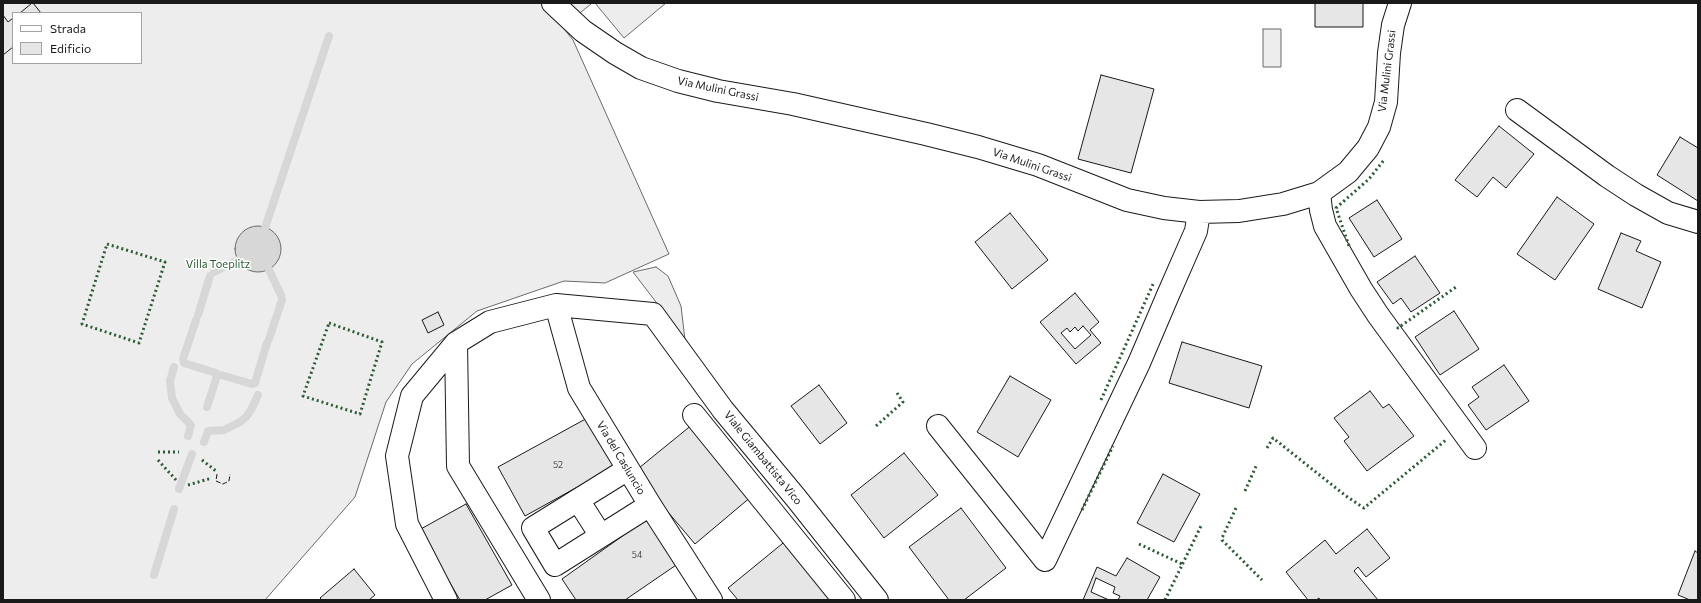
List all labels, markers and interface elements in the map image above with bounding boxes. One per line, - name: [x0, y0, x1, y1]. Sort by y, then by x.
- legend: [12, 12, 142, 64]
- text: Strada: [50, 21, 86, 35]
- street label: Via Mulini Grassi: [1375, 29, 1399, 113]
- text: Edificio: [50, 41, 91, 55]
- street label: Via Mulini Grassi: [676, 74, 760, 104]
- street label: Via Mulini Grassi: [991, 145, 1073, 185]
- park label: Villa Toeplitz: [186, 257, 250, 271]
- street label: Viale Giambattista Vico: [721, 408, 805, 508]
- street label: Via del Casluncio: [594, 419, 648, 497]
- house number: 52: [553, 460, 563, 470]
- house number: 54: [632, 550, 642, 560]

